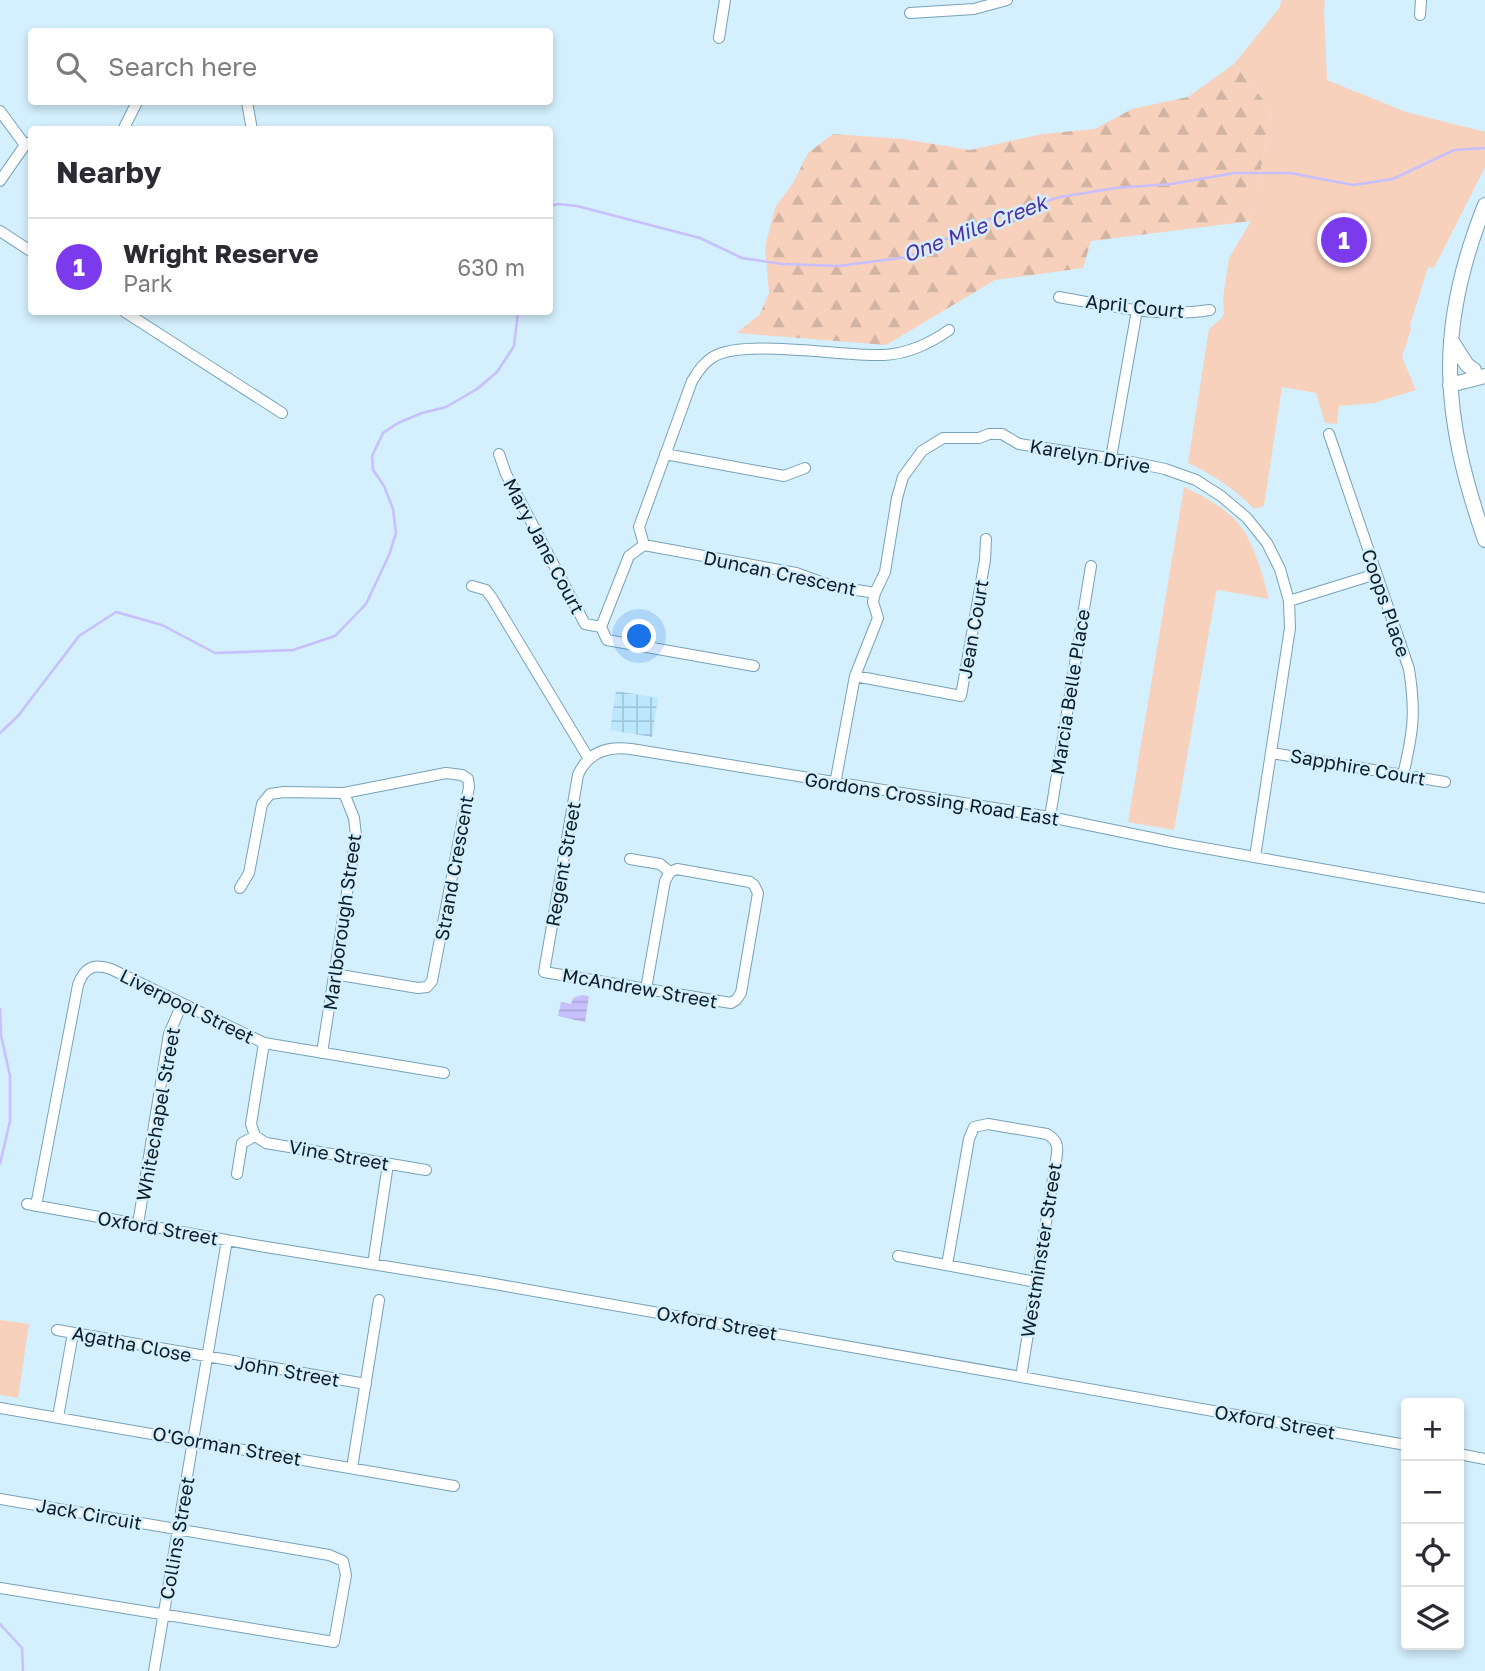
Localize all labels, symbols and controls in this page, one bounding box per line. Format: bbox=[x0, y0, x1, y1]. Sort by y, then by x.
search box bbox=[28, 28, 553, 105]
icon: search bbox=[52, 48, 90, 86]
text: Search here bbox=[108, 51, 257, 82]
text: Nearby bbox=[56, 154, 161, 190]
water label: One Mile Creek bbox=[899, 188, 1052, 267]
pin: 1 bbox=[1321, 214, 1367, 266]
text: Wright Reserve bbox=[123, 238, 319, 269]
text: 1 bbox=[73, 253, 85, 281]
text: 630 m bbox=[457, 253, 525, 281]
text: Park bbox=[123, 269, 173, 297]
street label: April Court bbox=[1085, 289, 1185, 322]
street label: Karelyn Drive bbox=[1028, 434, 1152, 477]
street label: Mary Jane Court bbox=[499, 474, 590, 618]
street label: Duncan Crescent bbox=[702, 545, 859, 600]
street label: Coops Place bbox=[1357, 546, 1416, 660]
street label: Jean Court bbox=[953, 578, 993, 680]
street label: Marcia Belle Place bbox=[1045, 607, 1094, 776]
your location bbox=[622, 619, 656, 653]
street label: Sapphire Court bbox=[1289, 743, 1428, 790]
street label: Gordons Crossing Road East bbox=[803, 767, 1061, 830]
street label: Strand Crescent bbox=[429, 793, 478, 942]
street label: Regent Street bbox=[540, 800, 585, 928]
street label: Marlborough Street bbox=[318, 832, 365, 1012]
street label: Liverpool Street bbox=[116, 963, 258, 1048]
street label: McAndrew Street bbox=[561, 963, 720, 1012]
street label: Whitechapel Street bbox=[131, 1025, 184, 1203]
street label: Vine Street bbox=[287, 1134, 391, 1175]
street label: Westminster Street bbox=[1015, 1161, 1066, 1339]
street label: Oxford Street bbox=[96, 1206, 220, 1249]
street label: Oxford Street bbox=[655, 1301, 779, 1344]
street label: Agatha Close bbox=[71, 1321, 194, 1366]
street label: John Street bbox=[233, 1350, 341, 1391]
map controls bbox=[1401, 1398, 1464, 1650]
button: + bbox=[1401, 1398, 1464, 1461]
street label: Oxford Street bbox=[1213, 1400, 1337, 1443]
street label: O'Gorman Street bbox=[151, 1421, 303, 1470]
button: − bbox=[1401, 1461, 1464, 1524]
street label: Collins Street bbox=[154, 1475, 199, 1601]
street label: Jack Circuit bbox=[34, 1493, 144, 1534]
button: locate bbox=[1401, 1524, 1464, 1587]
button: layers bbox=[1401, 1587, 1464, 1650]

